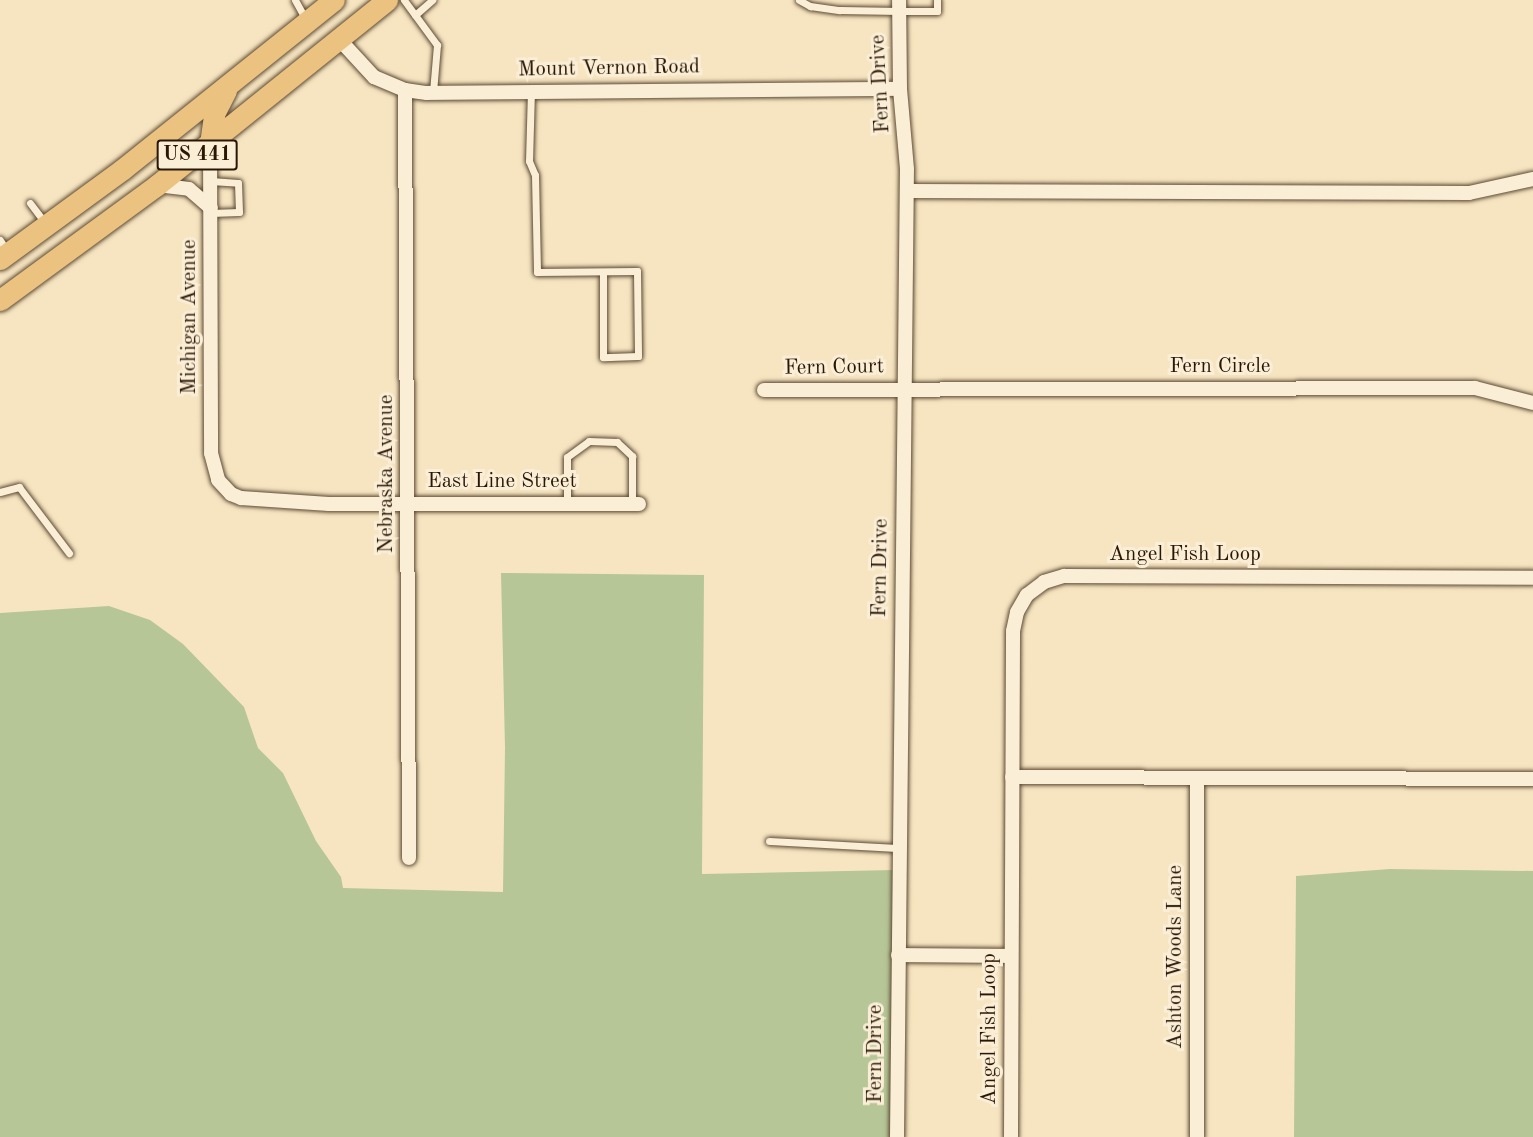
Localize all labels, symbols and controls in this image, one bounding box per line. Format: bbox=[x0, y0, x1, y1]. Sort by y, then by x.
street label: Fern Drive bbox=[866, 34, 896, 134]
street label: Mount Vernon Road bbox=[518, 55, 700, 83]
road number: US 441 bbox=[156, 138, 238, 172]
street label: Michigan Avenue bbox=[177, 239, 203, 395]
street label: Fern Circle bbox=[1169, 354, 1271, 380]
street label: Fern Court bbox=[784, 355, 884, 381]
street label: Nebraska Avenue bbox=[374, 395, 400, 553]
street label: East Line Street bbox=[427, 469, 577, 495]
street label: Fern Drive bbox=[868, 518, 894, 618]
street label: Angel Fish Loop bbox=[1109, 542, 1261, 568]
street label: Ashton Woods Lane bbox=[1163, 865, 1189, 1049]
street label: Angel Fish Loop bbox=[977, 953, 1003, 1105]
street label: Fern Drive bbox=[863, 1005, 889, 1103]

